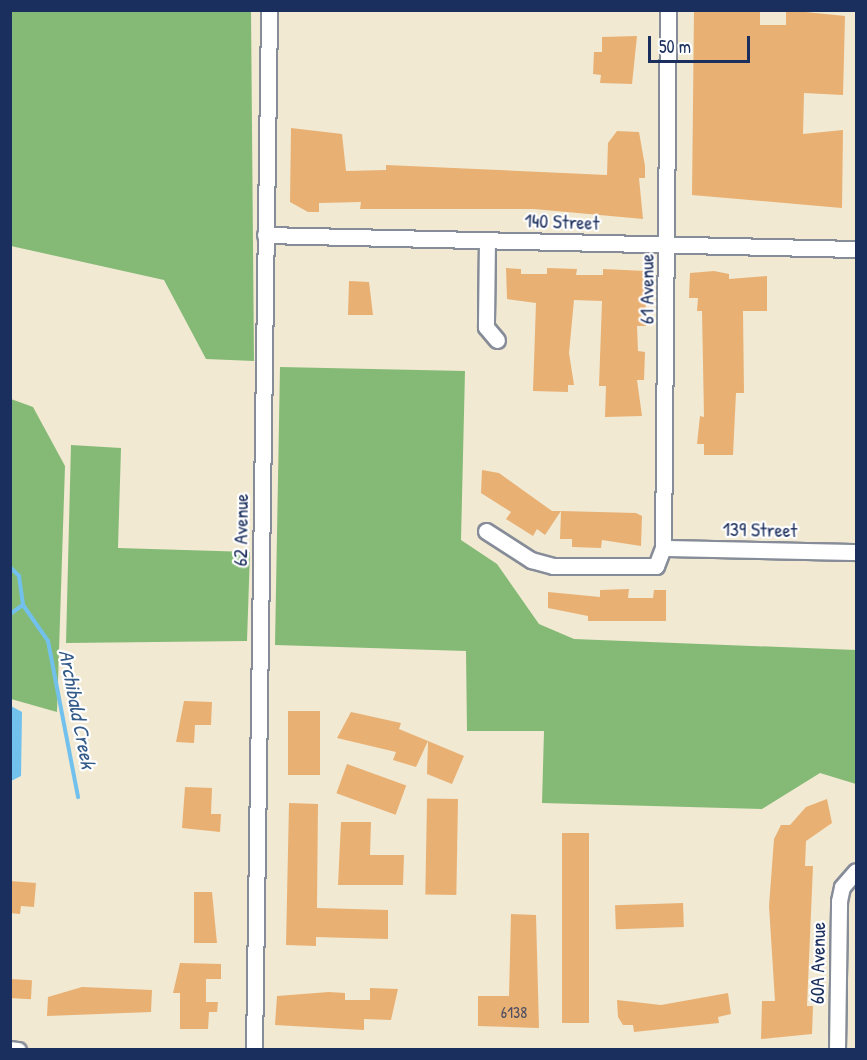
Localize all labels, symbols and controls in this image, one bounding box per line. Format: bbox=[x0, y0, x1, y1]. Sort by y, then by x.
scale bar bbox=[651, 24, 753, 62]
text: 50 m bbox=[659, 34, 691, 59]
street label: 140 Street bbox=[524, 208, 600, 234]
street label: 61 Avenue bbox=[634, 254, 658, 324]
street label: 62 Avenue bbox=[227, 493, 253, 567]
street label: 139 Street bbox=[722, 516, 798, 542]
water label: Archibald Creek bbox=[53, 647, 101, 771]
street label: 60A Avenue bbox=[804, 922, 830, 1004]
house number: 6138 bbox=[501, 1002, 527, 1022]

